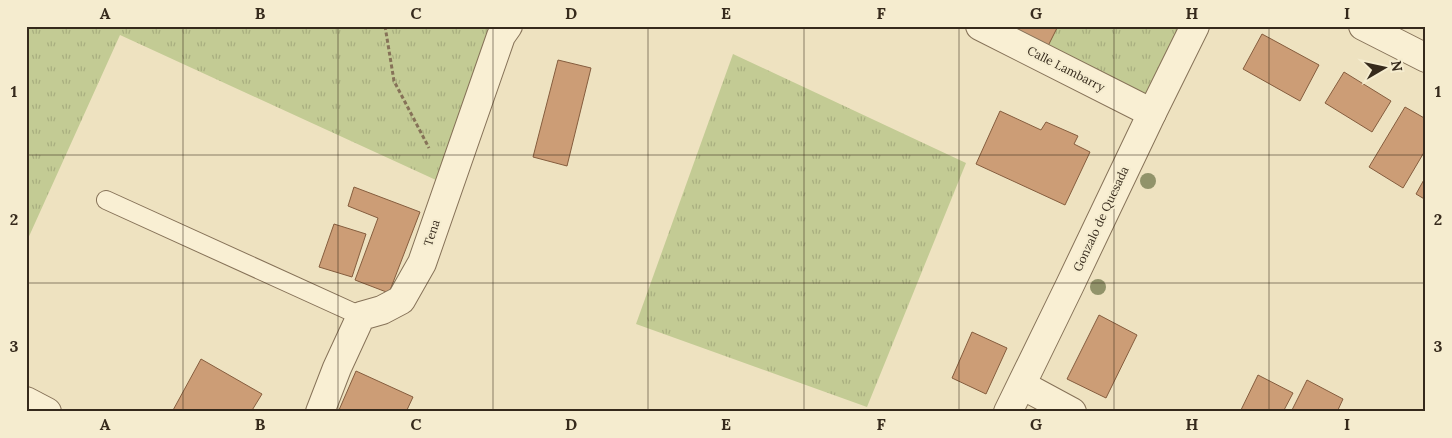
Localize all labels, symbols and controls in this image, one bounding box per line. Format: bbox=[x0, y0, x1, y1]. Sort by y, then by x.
text: A bbox=[100, 3, 111, 23]
text: B bbox=[255, 3, 266, 23]
text: C bbox=[410, 3, 422, 23]
text: D bbox=[565, 3, 577, 23]
text: E bbox=[721, 3, 731, 23]
text: F bbox=[876, 3, 886, 23]
text: G bbox=[1030, 3, 1042, 23]
text: H bbox=[1186, 3, 1199, 23]
text: I bbox=[1344, 3, 1350, 23]
north arrow bbox=[1360, 42, 1410, 92]
street label: Calle Lambarry bbox=[1025, 43, 1108, 95]
text: N bbox=[1387, 59, 1407, 73]
text: 1 bbox=[11, 81, 17, 101]
text: 1 bbox=[1435, 81, 1441, 101]
street label: Gonzalo de Quesada bbox=[1070, 164, 1132, 274]
text: 2 bbox=[10, 209, 18, 229]
text: 2 bbox=[1434, 209, 1442, 229]
street label: Tena bbox=[420, 218, 443, 248]
text: 3 bbox=[10, 336, 19, 356]
text: 3 bbox=[1434, 336, 1443, 356]
text: A bbox=[100, 414, 111, 434]
text: B bbox=[255, 414, 266, 434]
text: C bbox=[410, 414, 422, 434]
text: D bbox=[565, 414, 577, 434]
text: E bbox=[721, 414, 731, 434]
text: F bbox=[876, 414, 886, 434]
text: G bbox=[1030, 414, 1042, 434]
text: H bbox=[1186, 414, 1199, 434]
text: I bbox=[1344, 414, 1350, 434]

